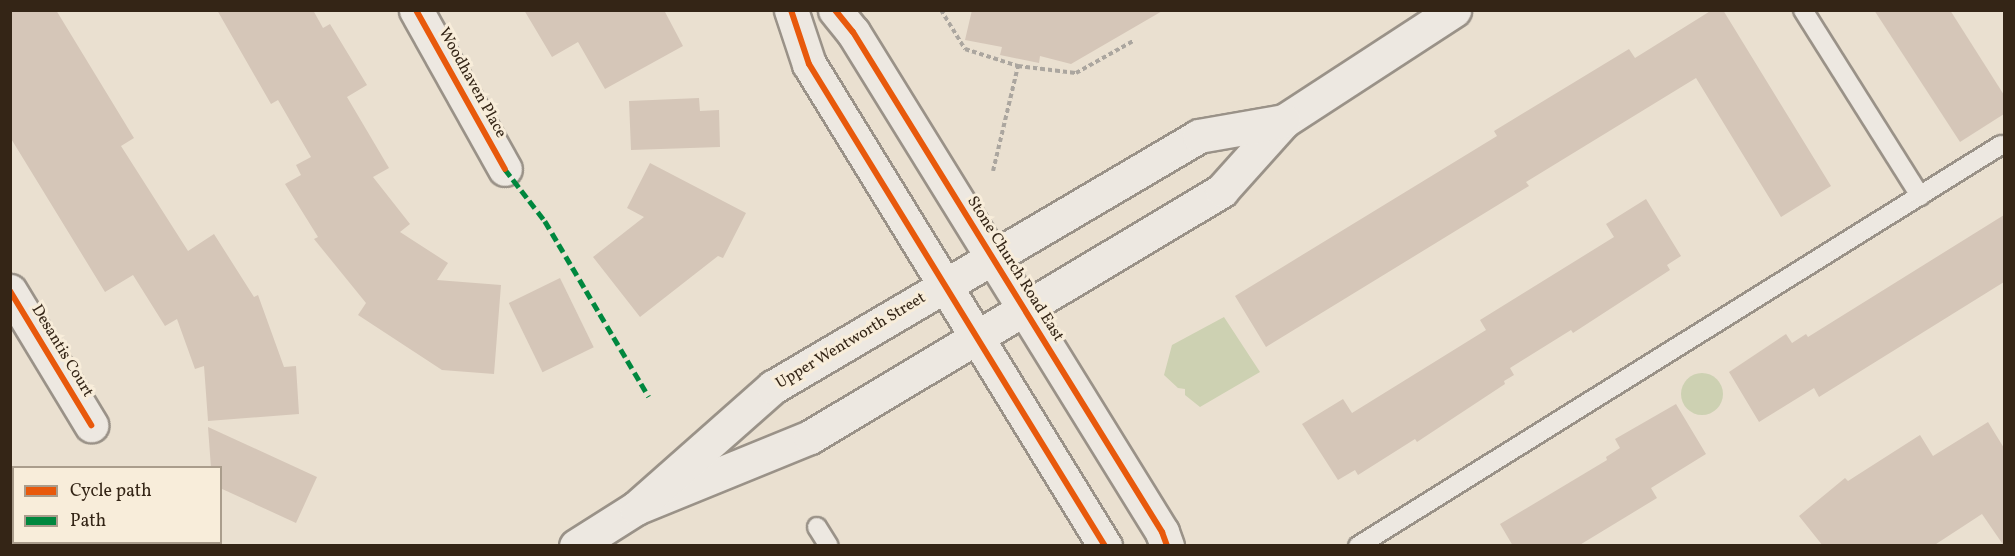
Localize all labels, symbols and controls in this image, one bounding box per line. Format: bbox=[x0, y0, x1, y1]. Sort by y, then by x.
street label: Woodhaven Place bbox=[434, 24, 510, 142]
street label: Stone Church Road East bbox=[962, 193, 1068, 345]
street label: Upper Wentworth Street bbox=[772, 289, 930, 393]
street label: Desantis Court bbox=[27, 301, 97, 401]
legend bbox=[12, 466, 222, 544]
text: Cycle path bbox=[70, 479, 152, 504]
text: Path bbox=[70, 509, 106, 534]

